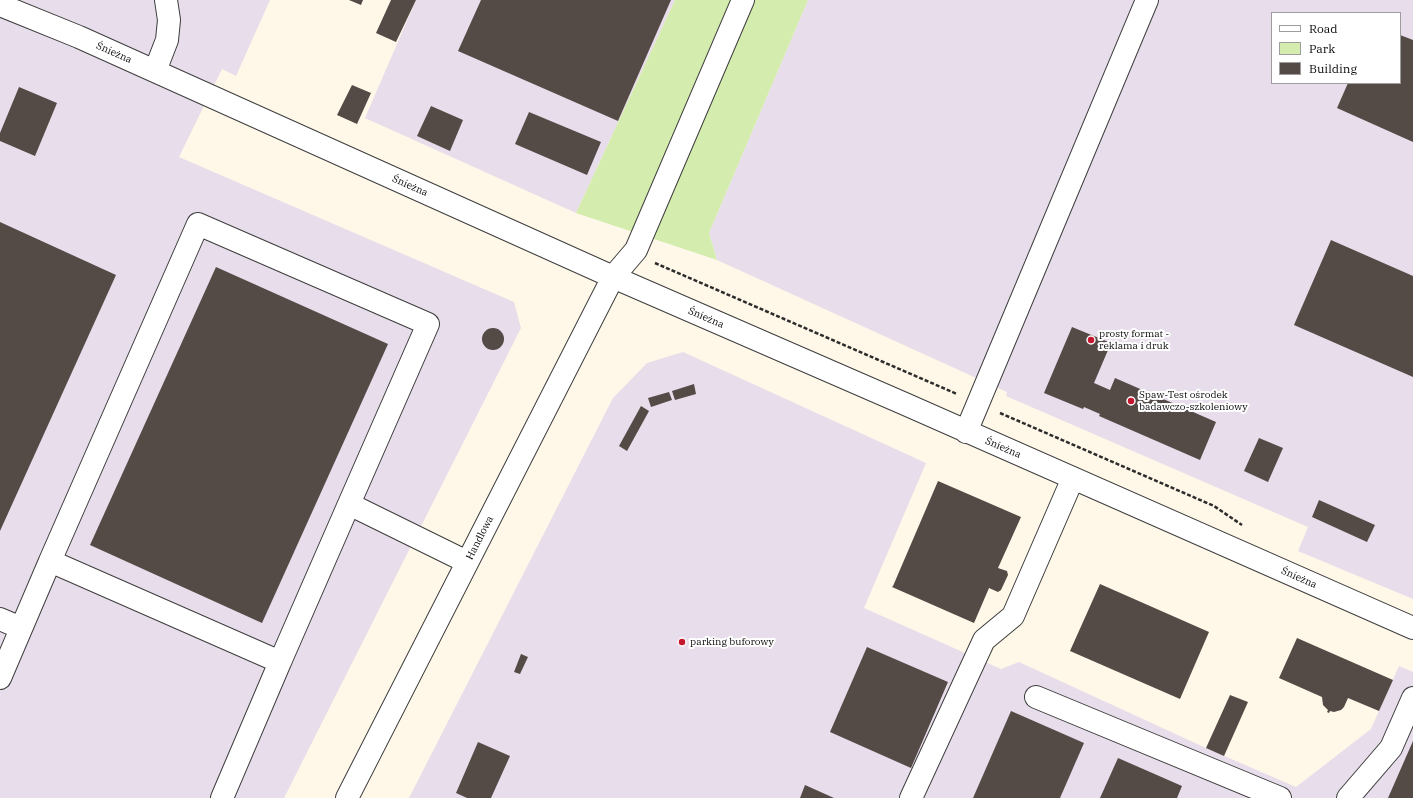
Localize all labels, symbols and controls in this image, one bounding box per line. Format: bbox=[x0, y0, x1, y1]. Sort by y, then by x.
legend bbox=[1271, 12, 1401, 84]
text: Road bbox=[1309, 21, 1338, 36]
street label: Śnieżna bbox=[94, 40, 134, 66]
text: Park bbox=[1309, 41, 1335, 56]
text: Building bbox=[1309, 61, 1357, 76]
street label: Śnieżna bbox=[390, 173, 430, 199]
street label: Śnieżna bbox=[686, 305, 726, 331]
place label: prosty format - reklama i druk bbox=[1099, 328, 1169, 352]
marker: prosty format - reklama i druk bbox=[1086, 335, 1096, 345]
place label: Spaw-Test ośrodek badawczo-szkoleniowy bbox=[1139, 389, 1247, 412]
marker: Spaw-Test ośrodek badawczo-szkoleniowy bbox=[1126, 396, 1136, 406]
street label: Śnieżna bbox=[983, 435, 1023, 461]
street label: Handlowa bbox=[464, 514, 496, 562]
street label: Śnieżna bbox=[1279, 565, 1319, 591]
place label: parking buforowy bbox=[690, 636, 774, 648]
marker: parking buforowy bbox=[677, 637, 687, 647]

